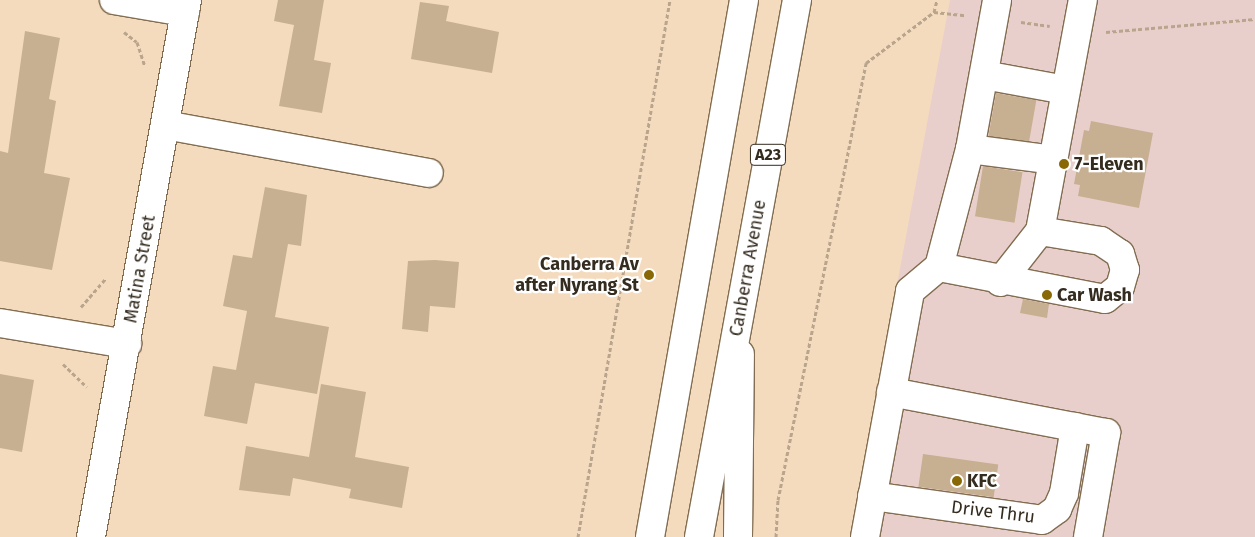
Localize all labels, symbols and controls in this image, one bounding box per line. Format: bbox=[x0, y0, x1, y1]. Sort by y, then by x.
road number: A23 bbox=[749, 142, 787, 168]
place label: 7-Eleven bbox=[1074, 153, 1144, 175]
marker: 7-Eleven bbox=[1058, 158, 1070, 170]
street label: Canberra Avenue bbox=[725, 198, 771, 338]
street label: Matina Street bbox=[120, 213, 160, 325]
place label: Canberra Av after Nyrang St bbox=[515, 254, 639, 296]
marker: Canberra Av after Nyrang St bbox=[643, 269, 655, 281]
place label: Car Wash bbox=[1057, 284, 1132, 306]
marker: Car Wash bbox=[1041, 289, 1053, 301]
place label: KFC bbox=[967, 470, 997, 492]
marker: KFC bbox=[951, 475, 963, 487]
street label: Drive Thru bbox=[950, 496, 1036, 528]

